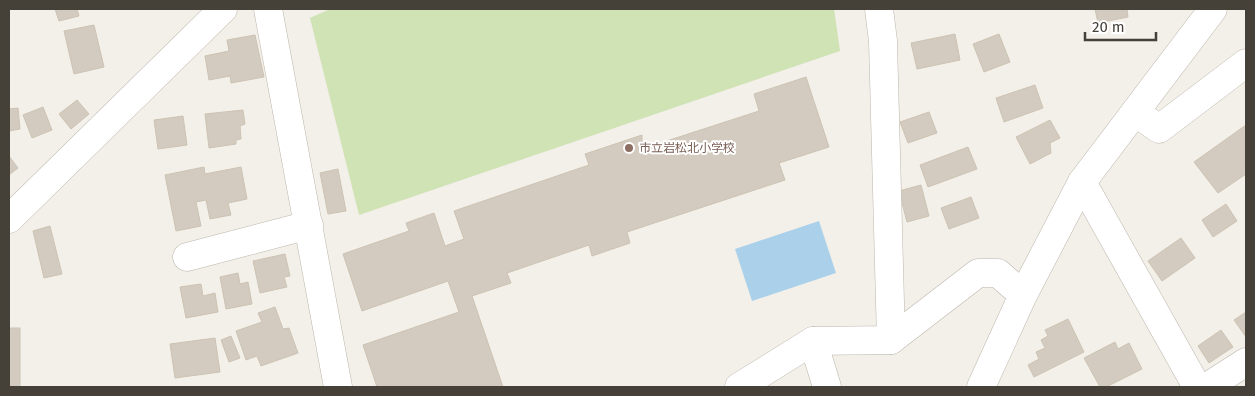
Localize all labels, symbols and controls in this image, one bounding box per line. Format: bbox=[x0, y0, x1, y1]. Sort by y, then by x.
scale bar bbox=[1085, 10, 1156, 42]
text: 20 m bbox=[1092, 18, 1125, 36]
place label: 市立岩松北小学校 bbox=[639, 141, 735, 155]
marker: 市立岩松北小学校 bbox=[623, 142, 635, 154]

